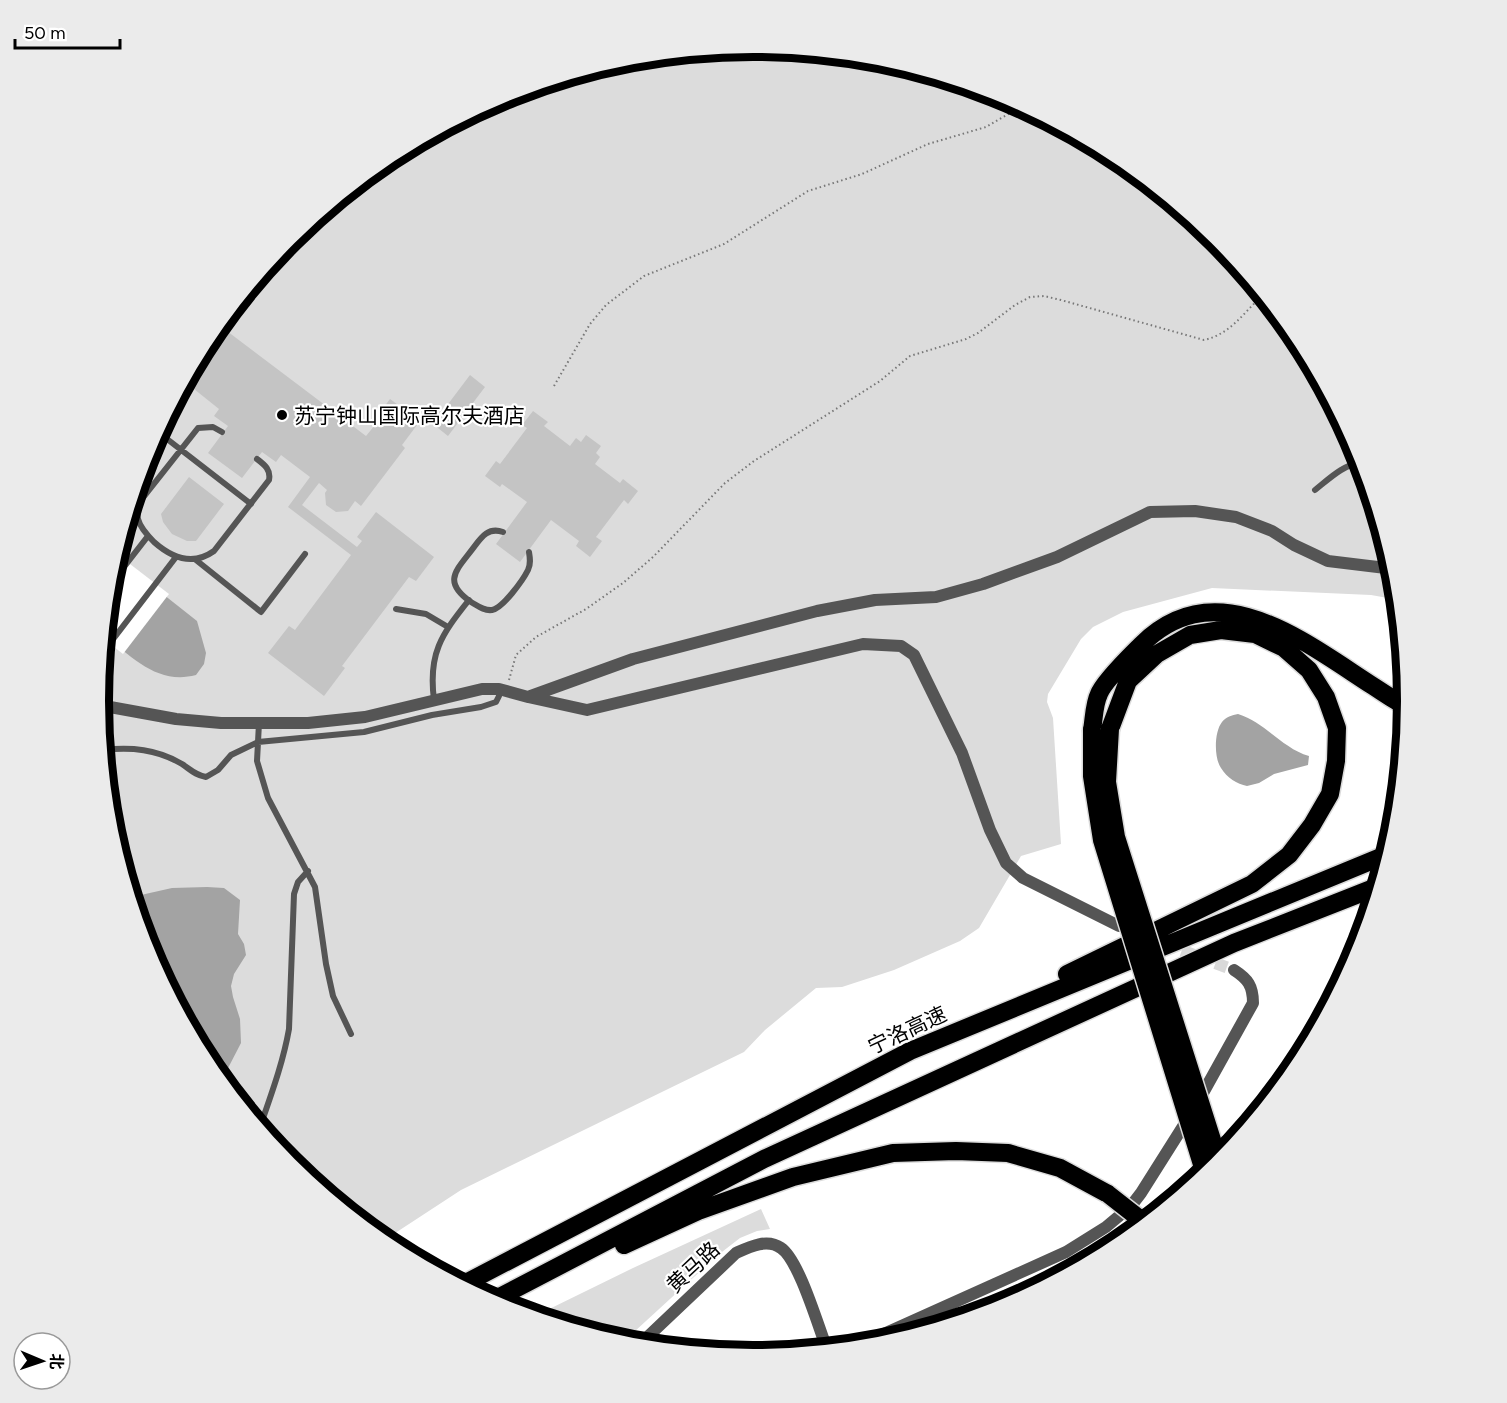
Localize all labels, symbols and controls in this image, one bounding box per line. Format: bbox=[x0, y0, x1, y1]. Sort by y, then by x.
scale bar bbox=[15, 12, 120, 50]
text: 50 m bbox=[24, 22, 66, 44]
place label: 苏宁钟山国际高尔夫酒店 bbox=[294, 403, 525, 428]
marker: 苏宁钟山国际高尔夫酒店 bbox=[275, 408, 289, 422]
street label: 宁洛高速 bbox=[864, 1001, 950, 1059]
street label: 黄马路 bbox=[661, 1236, 725, 1298]
north arrow bbox=[12, 1331, 72, 1391]
text: 北 bbox=[47, 1353, 66, 1370]

